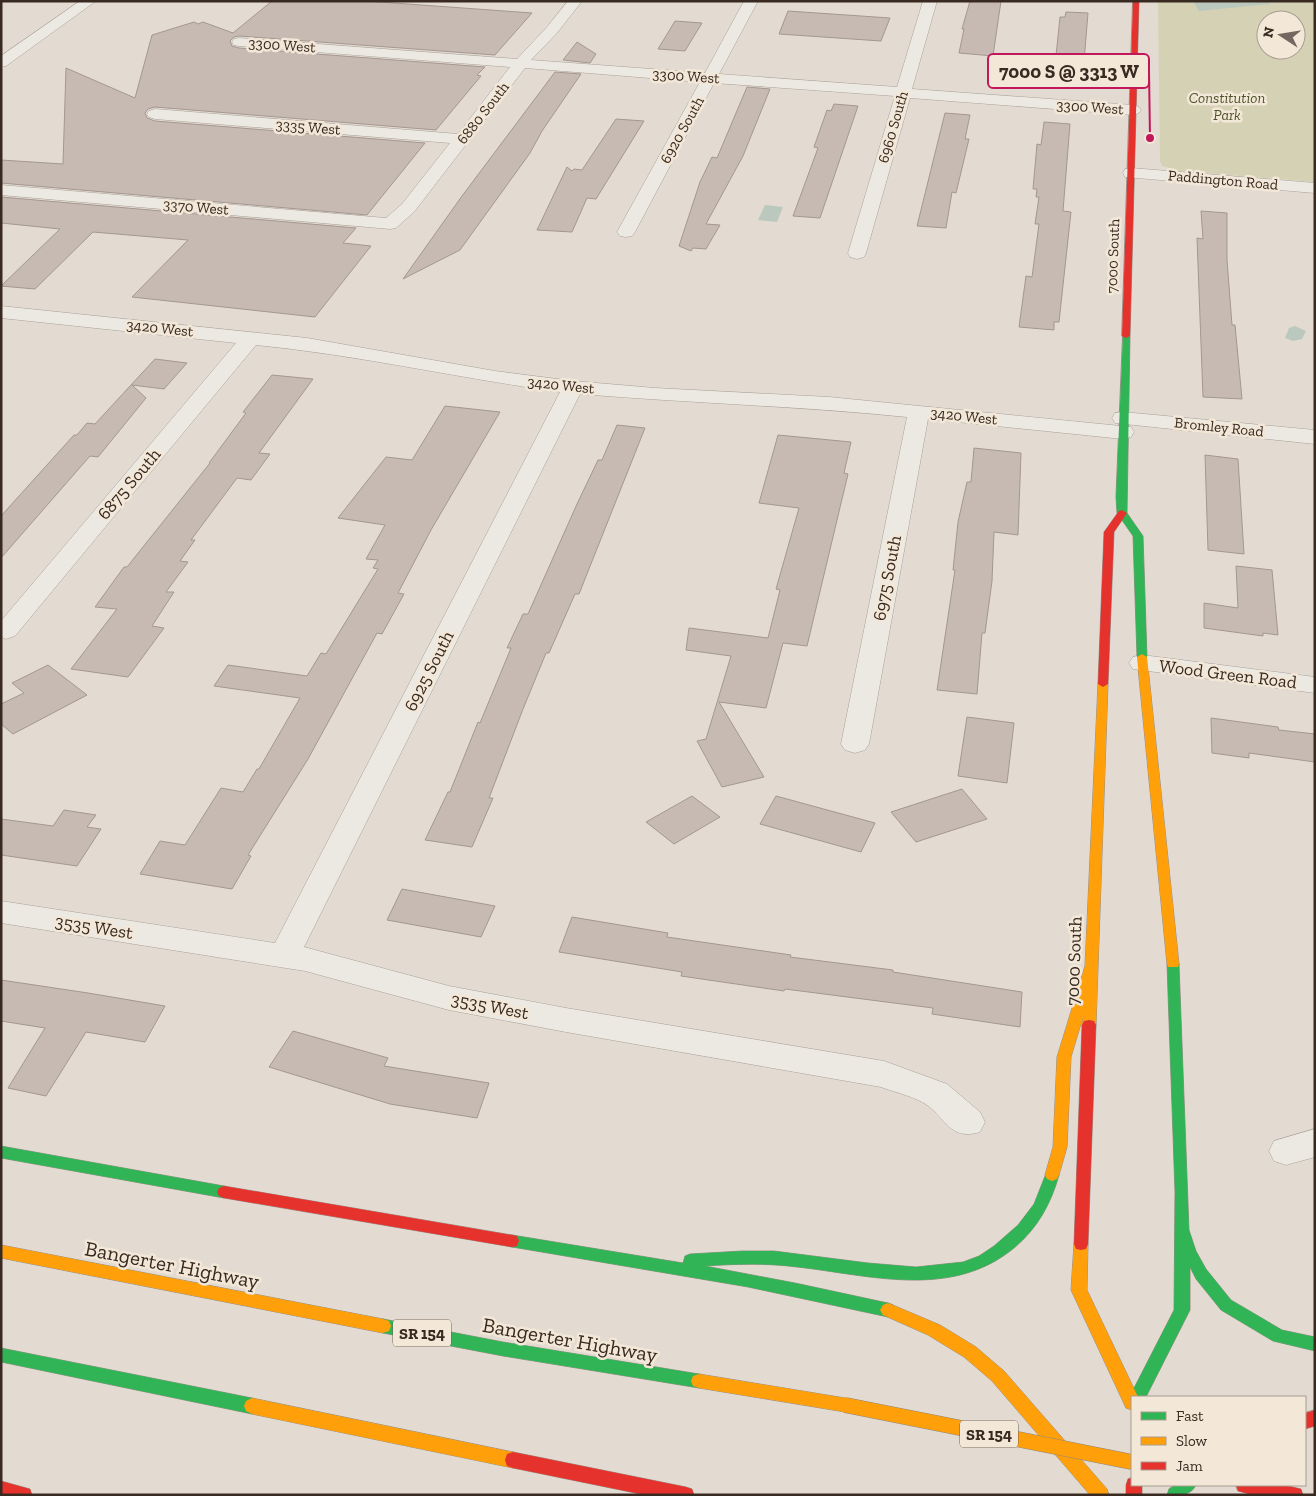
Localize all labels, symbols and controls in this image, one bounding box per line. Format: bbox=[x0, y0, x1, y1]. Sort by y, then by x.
north arrow bbox=[1256, 10, 1306, 60]
text: N bbox=[1259, 25, 1278, 39]
street label: 3300 West bbox=[248, 34, 317, 56]
callout: 7000 S @ 3313 W bbox=[988, 54, 1149, 88]
text: 7000 S @ 3313 W bbox=[999, 60, 1139, 83]
street label: 3300 West bbox=[652, 65, 721, 87]
street label: 6880 South bbox=[453, 78, 513, 148]
street label: 6960 South bbox=[874, 88, 912, 165]
park label: Constitution Park bbox=[1189, 89, 1266, 124]
street label: 6920 South bbox=[656, 93, 708, 167]
street label: 3300 West bbox=[1056, 96, 1125, 118]
street label: 3335 West bbox=[275, 115, 342, 139]
street label: Paddington Road bbox=[1167, 166, 1280, 194]
street label: 3370 West bbox=[162, 195, 230, 219]
street label: 7000 South bbox=[1103, 218, 1123, 294]
street label: 3420 West bbox=[126, 316, 195, 341]
street label: 3420 West bbox=[527, 373, 596, 398]
street label: 3420 West bbox=[930, 404, 999, 429]
street label: Bromley Road bbox=[1173, 413, 1265, 441]
street label: 6875 South bbox=[93, 444, 165, 524]
street label: 6975 South bbox=[868, 533, 906, 623]
street label: 6925 South bbox=[399, 627, 459, 715]
street label: Wood Green Road bbox=[1158, 655, 1298, 693]
street label: 3535 West bbox=[53, 910, 135, 944]
street label: 7000 South bbox=[1061, 916, 1087, 1006]
street label: 3535 West bbox=[449, 988, 531, 1024]
street label: Bangerter Highway bbox=[83, 1235, 262, 1294]
street label: Bangerter Highway bbox=[481, 1312, 660, 1367]
road number: SR 154 bbox=[393, 1320, 451, 1346]
legend bbox=[1131, 1396, 1306, 1486]
text: Fast bbox=[1176, 1407, 1204, 1425]
road number: SR 154 bbox=[960, 1420, 1018, 1448]
text: Slow bbox=[1176, 1432, 1208, 1450]
text: Jam bbox=[1176, 1457, 1203, 1475]

